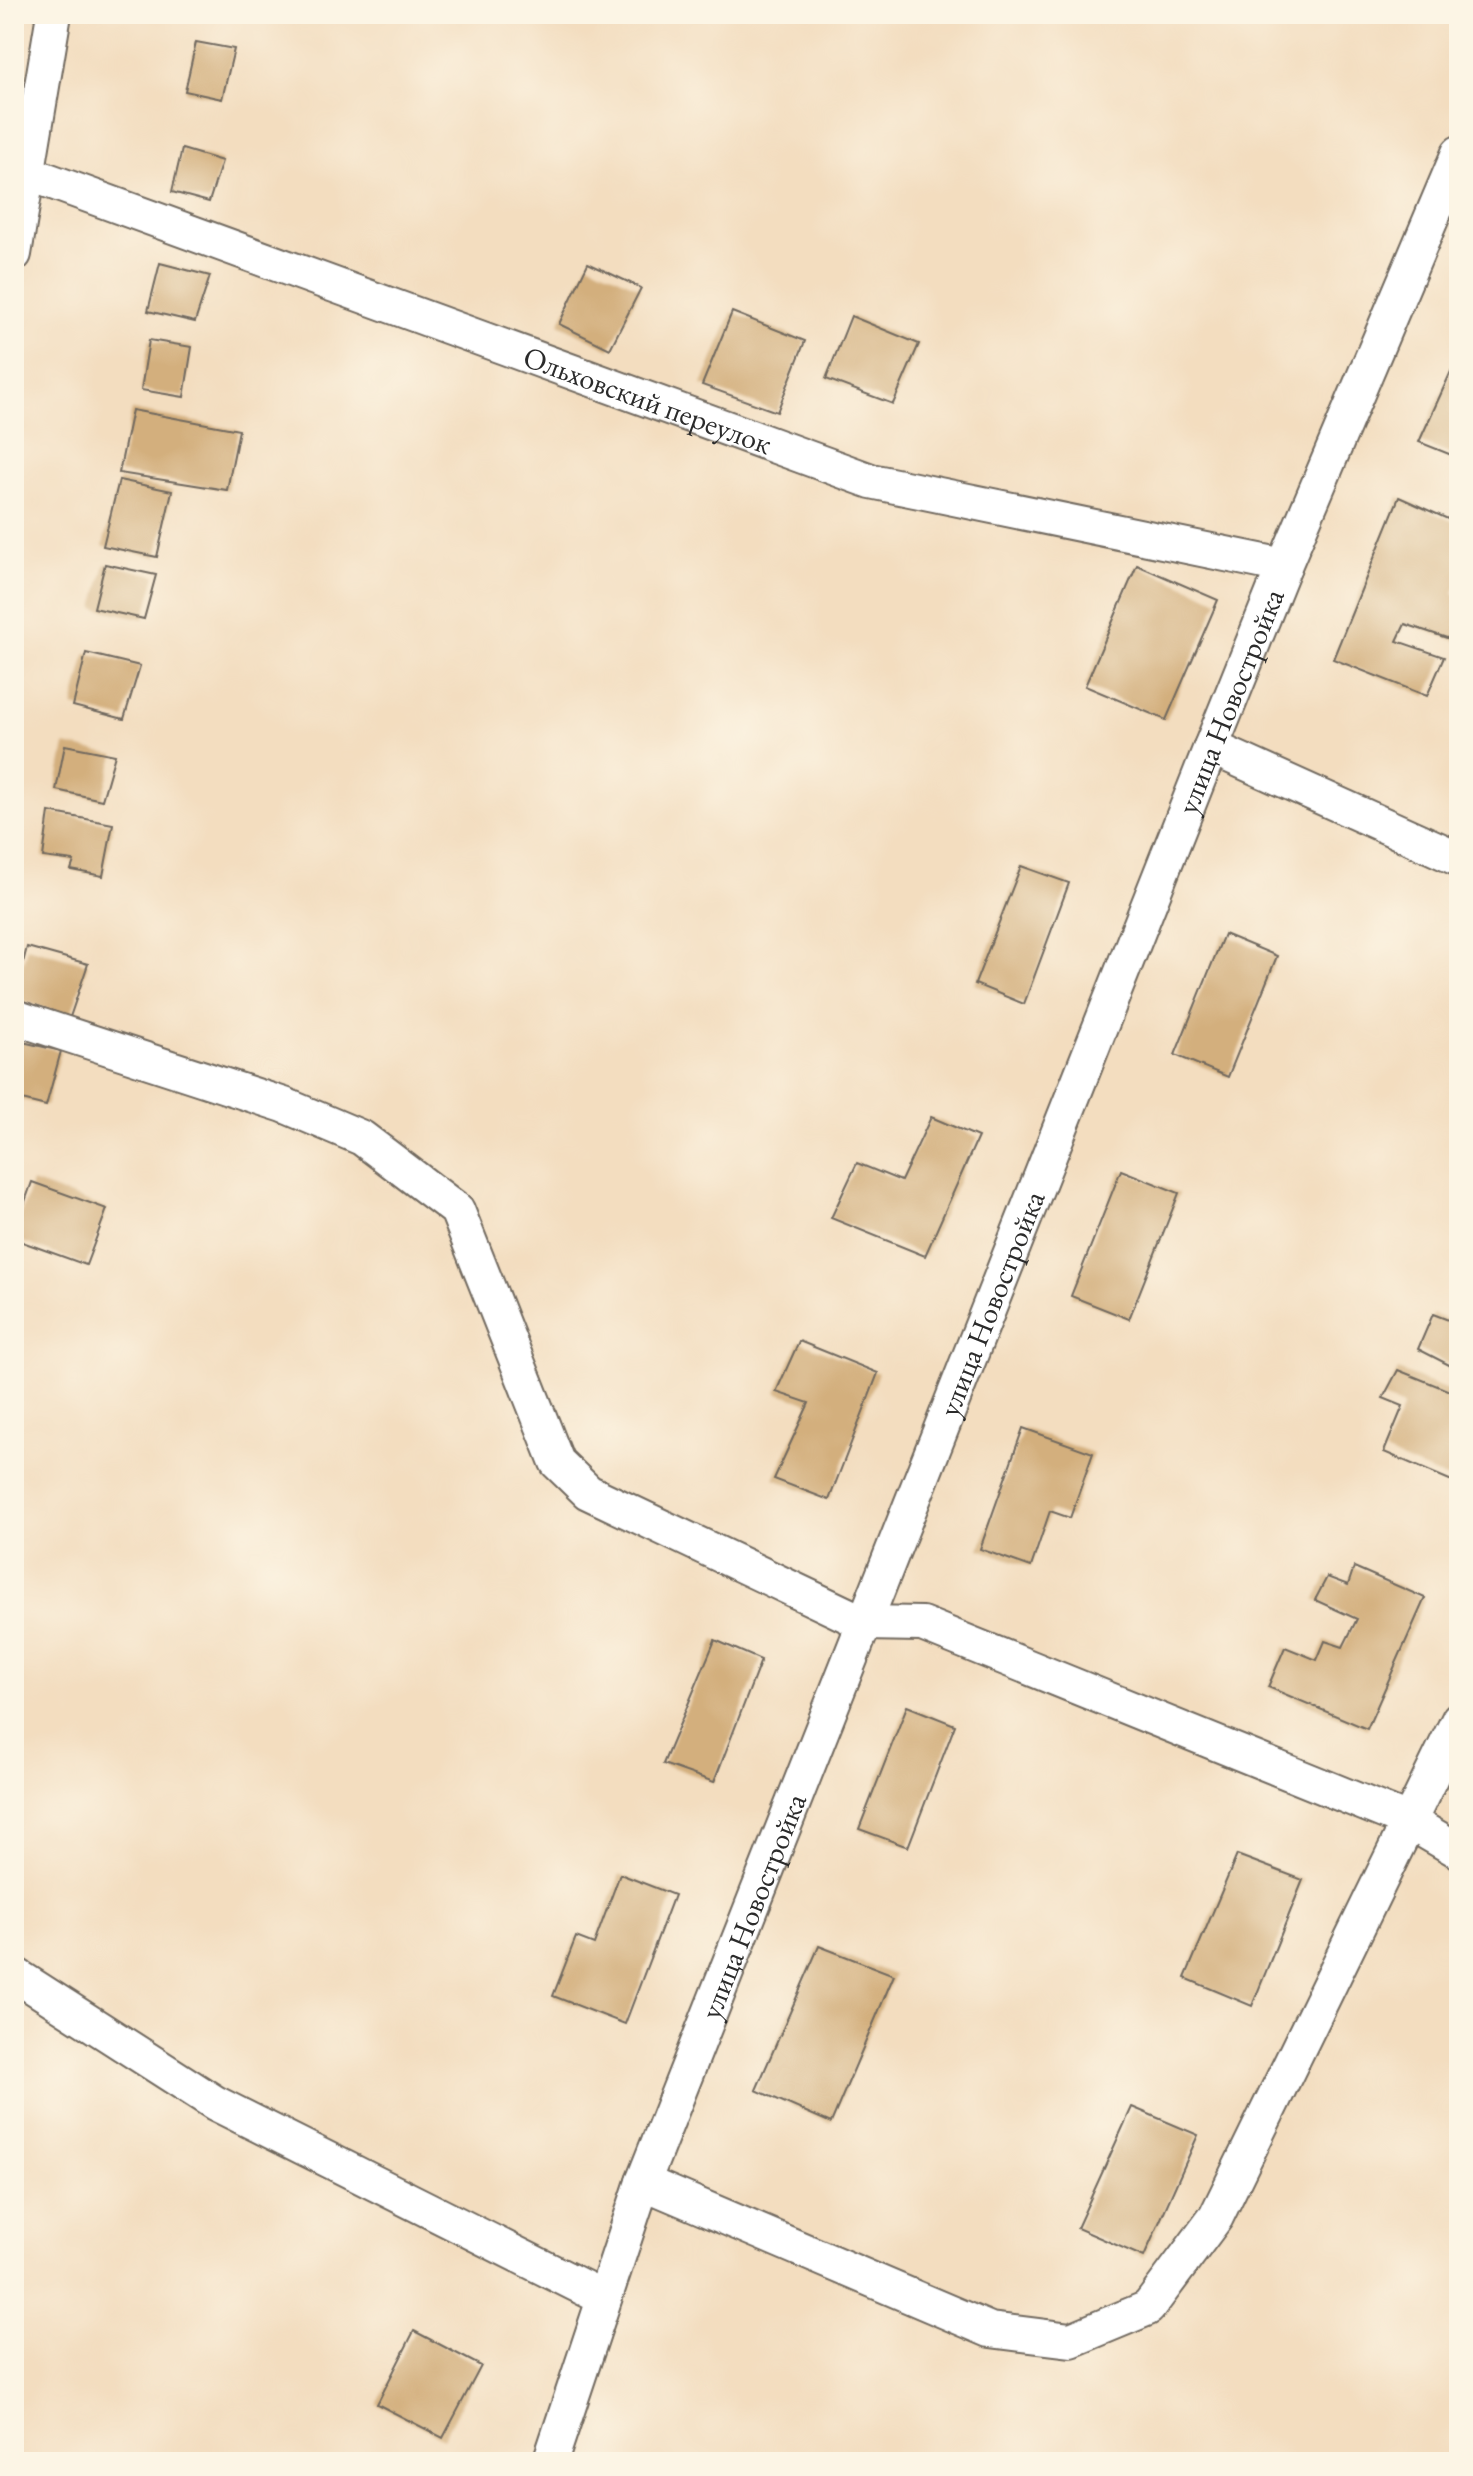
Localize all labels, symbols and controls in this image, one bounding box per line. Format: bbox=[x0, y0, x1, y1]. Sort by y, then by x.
street label: Ольховский переулок bbox=[518, 336, 777, 463]
street label: улица Новостройка bbox=[1167, 583, 1292, 819]
street label: улица Новостройка bbox=[929, 1185, 1053, 1422]
street label: улица Новостройка bbox=[690, 1787, 815, 2024]

